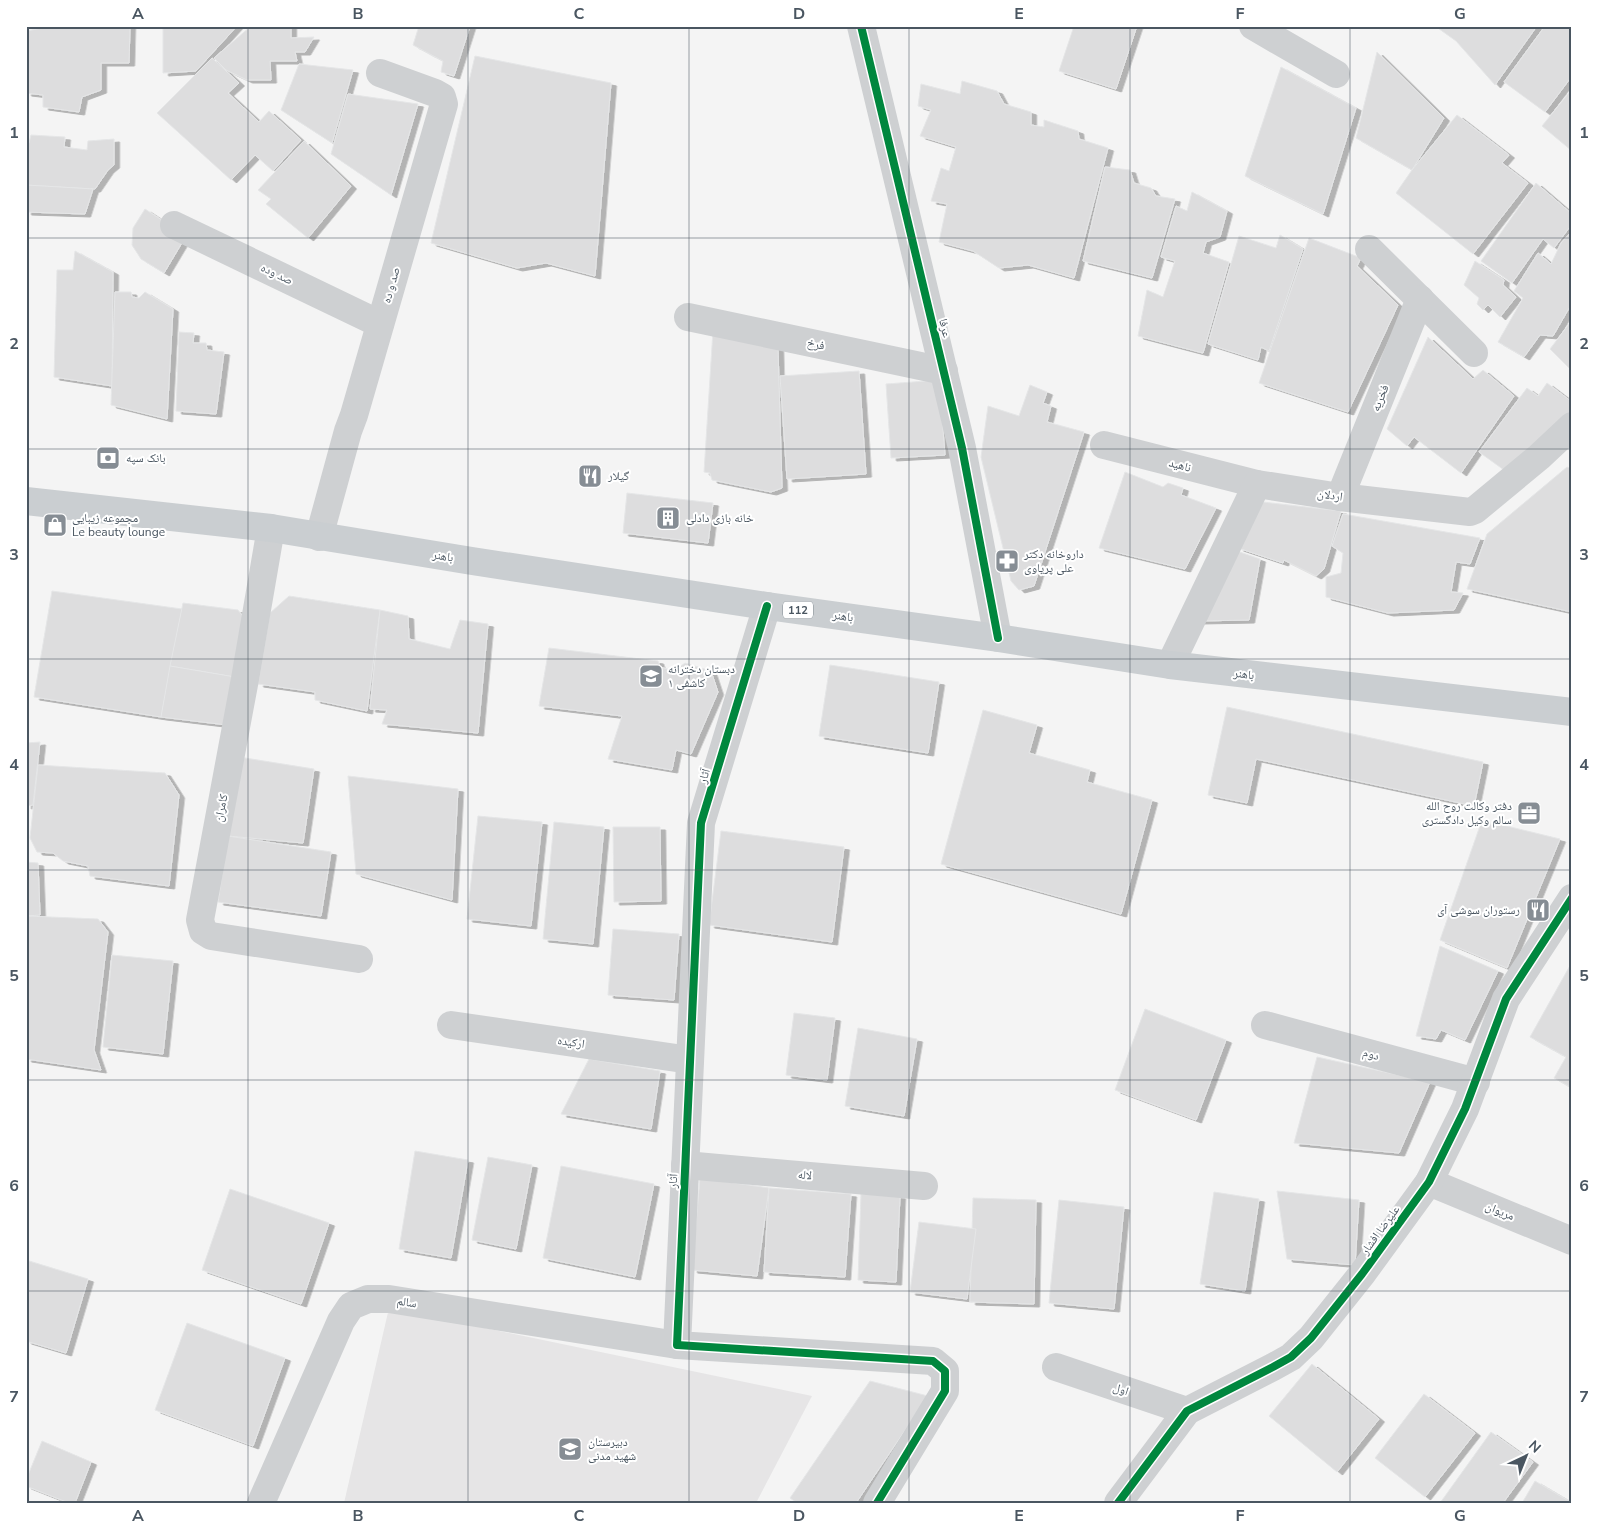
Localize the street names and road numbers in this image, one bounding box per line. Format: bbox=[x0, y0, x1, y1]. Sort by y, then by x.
street label: صد وده bbox=[258, 259, 296, 289]
street label: صد و ده bbox=[378, 265, 404, 305]
street label: عرفا bbox=[935, 317, 955, 339]
street label: فرخ bbox=[806, 334, 826, 354]
street label: فخریه bbox=[1367, 382, 1393, 414]
street label: ناهید bbox=[1167, 454, 1193, 476]
street label: اردلان bbox=[1316, 485, 1344, 505]
street label: باهنر bbox=[430, 546, 455, 566]
road number: 112 bbox=[783, 602, 813, 618]
street label: باهنر bbox=[831, 606, 854, 625]
street label: باهنر bbox=[1232, 665, 1255, 683]
street label: آثار bbox=[694, 766, 714, 786]
street label: کامران bbox=[210, 793, 232, 823]
street label: ارکیده bbox=[556, 1032, 586, 1052]
street label: دوم bbox=[1361, 1044, 1381, 1064]
street label: لاله bbox=[797, 1166, 813, 1184]
street label: آثار bbox=[665, 1172, 681, 1190]
street label: مریوان bbox=[1483, 1198, 1517, 1224]
street label: علیرضا افشار bbox=[1356, 1202, 1403, 1259]
street label: سالم bbox=[396, 1293, 418, 1311]
street label: اول bbox=[1111, 1379, 1131, 1399]

